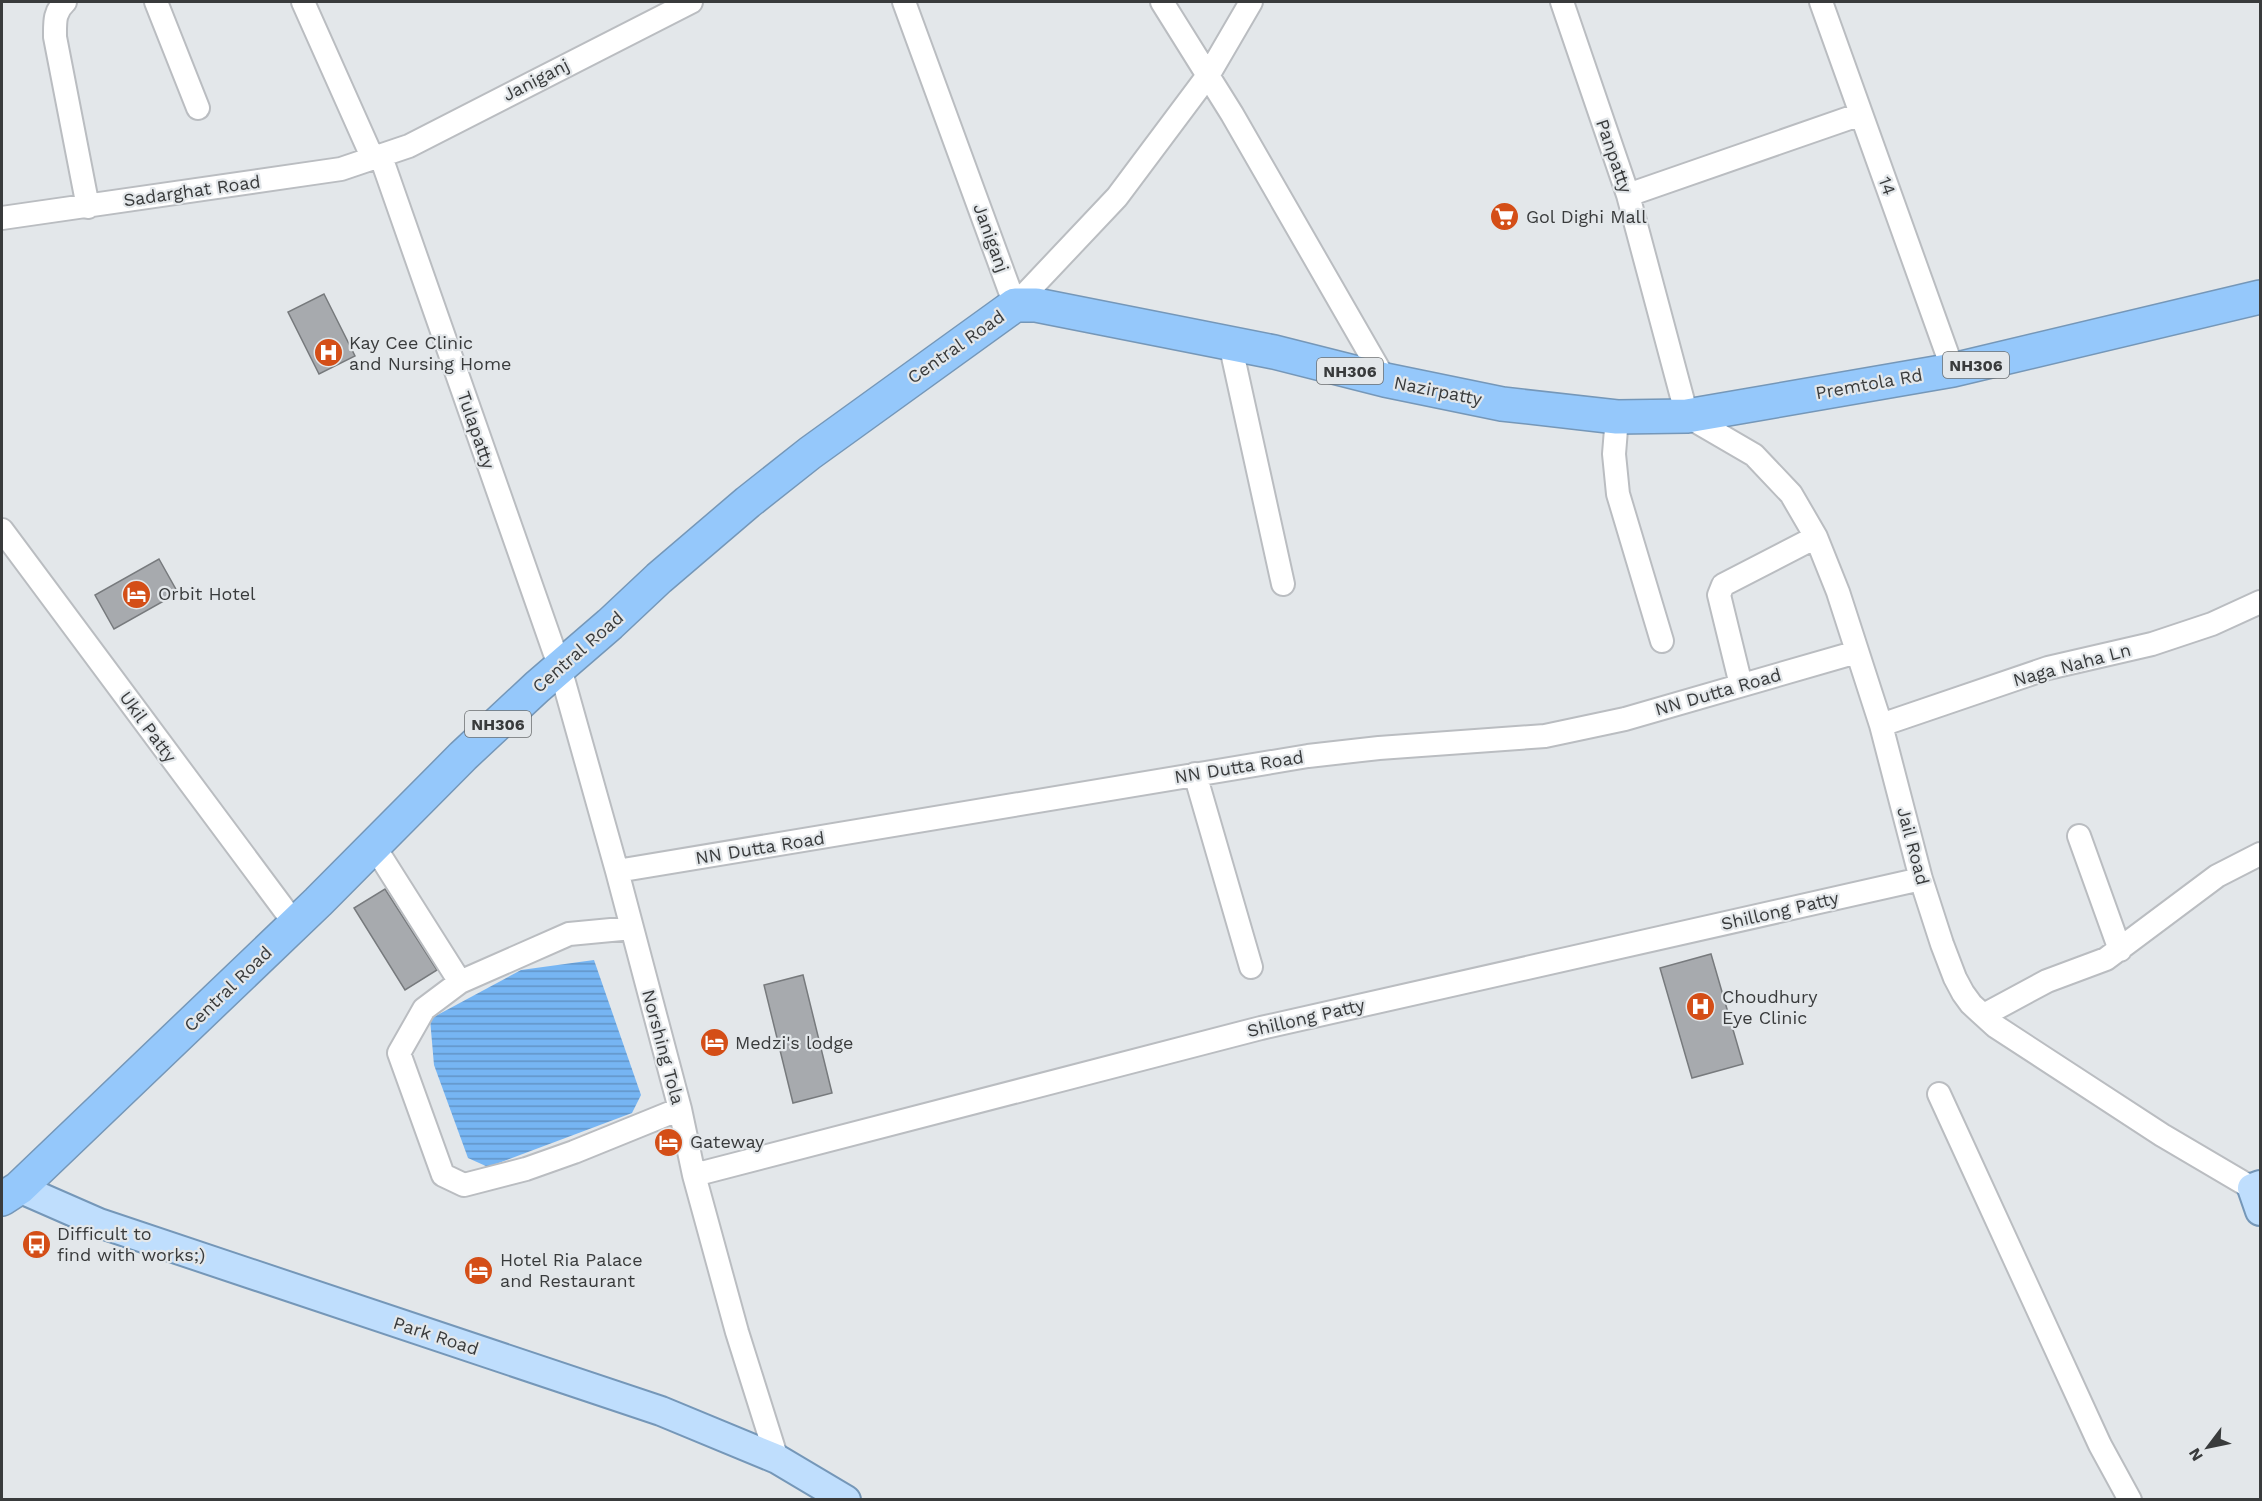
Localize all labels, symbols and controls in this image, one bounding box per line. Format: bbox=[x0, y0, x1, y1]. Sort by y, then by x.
street label: Janiganj bbox=[499, 54, 572, 105]
street label: Panpatty bbox=[1592, 116, 1637, 196]
street label: Sadarghat Road bbox=[122, 170, 262, 211]
street label: 14 bbox=[1875, 174, 1900, 198]
street label: Janiganj bbox=[969, 201, 1014, 275]
supermarket icon: Gol Dighi Mall bbox=[1489, 201, 1521, 233]
place label: Gol Dighi Mall bbox=[1526, 206, 1647, 227]
street label: Central Road bbox=[903, 305, 1008, 388]
place label: Kay Cee Clinic and Nursing Home bbox=[349, 332, 511, 374]
hospital icon: Kay Cee Clinic and Nursing Home bbox=[312, 337, 344, 369]
road number: NH306 bbox=[1943, 352, 2009, 378]
road number: NH306 bbox=[1317, 358, 1383, 384]
street label: Premtola Rd bbox=[1814, 364, 1924, 403]
street label: Nazirpatty bbox=[1392, 372, 1485, 409]
street label: Tulapatty bbox=[453, 388, 500, 472]
hotel icon: Orbit Hotel bbox=[121, 578, 153, 610]
place label: Orbit Hotel bbox=[158, 583, 256, 604]
street label: Central Road bbox=[528, 606, 627, 697]
street label: Naga Naha Ln bbox=[2011, 639, 2133, 690]
street label: NN Dutta Road bbox=[1652, 663, 1783, 720]
street label: Ukil Patty bbox=[116, 687, 182, 767]
road number: NH306 bbox=[465, 711, 531, 737]
street label: NN Dutta Road bbox=[1173, 746, 1305, 787]
street label: Jail Road bbox=[1893, 805, 1934, 887]
street label: NN Dutta Road bbox=[694, 827, 826, 868]
street label: Shillong Patty bbox=[1719, 887, 1841, 934]
street label: Central Road bbox=[180, 942, 276, 1036]
place label: Choudhury Eye Clinic bbox=[1722, 986, 1818, 1028]
street label: Norshing Tola bbox=[638, 987, 689, 1107]
hospital icon: Choudhury Eye Clinic bbox=[1685, 991, 1717, 1023]
street label: Shillong Patty bbox=[1245, 994, 1367, 1041]
hotel icon: Medzi's lodge bbox=[698, 1027, 730, 1059]
place label: Medzi's lodge bbox=[735, 1032, 853, 1053]
hotel icon: Gateway bbox=[653, 1126, 685, 1158]
place label: Gateway bbox=[690, 1131, 765, 1152]
place label: Difficult to find with works;) bbox=[57, 1223, 205, 1265]
bus stop icon: Difficult to find with works;) bbox=[20, 1228, 52, 1260]
place label: Hotel Ria Palace and Restaurant bbox=[500, 1249, 643, 1291]
hotel icon: Hotel Ria Palace and Restaurant bbox=[463, 1254, 495, 1286]
street label: Park Road bbox=[391, 1312, 481, 1359]
north arrow bbox=[2178, 1417, 2238, 1477]
text: N bbox=[2185, 1445, 2207, 1465]

